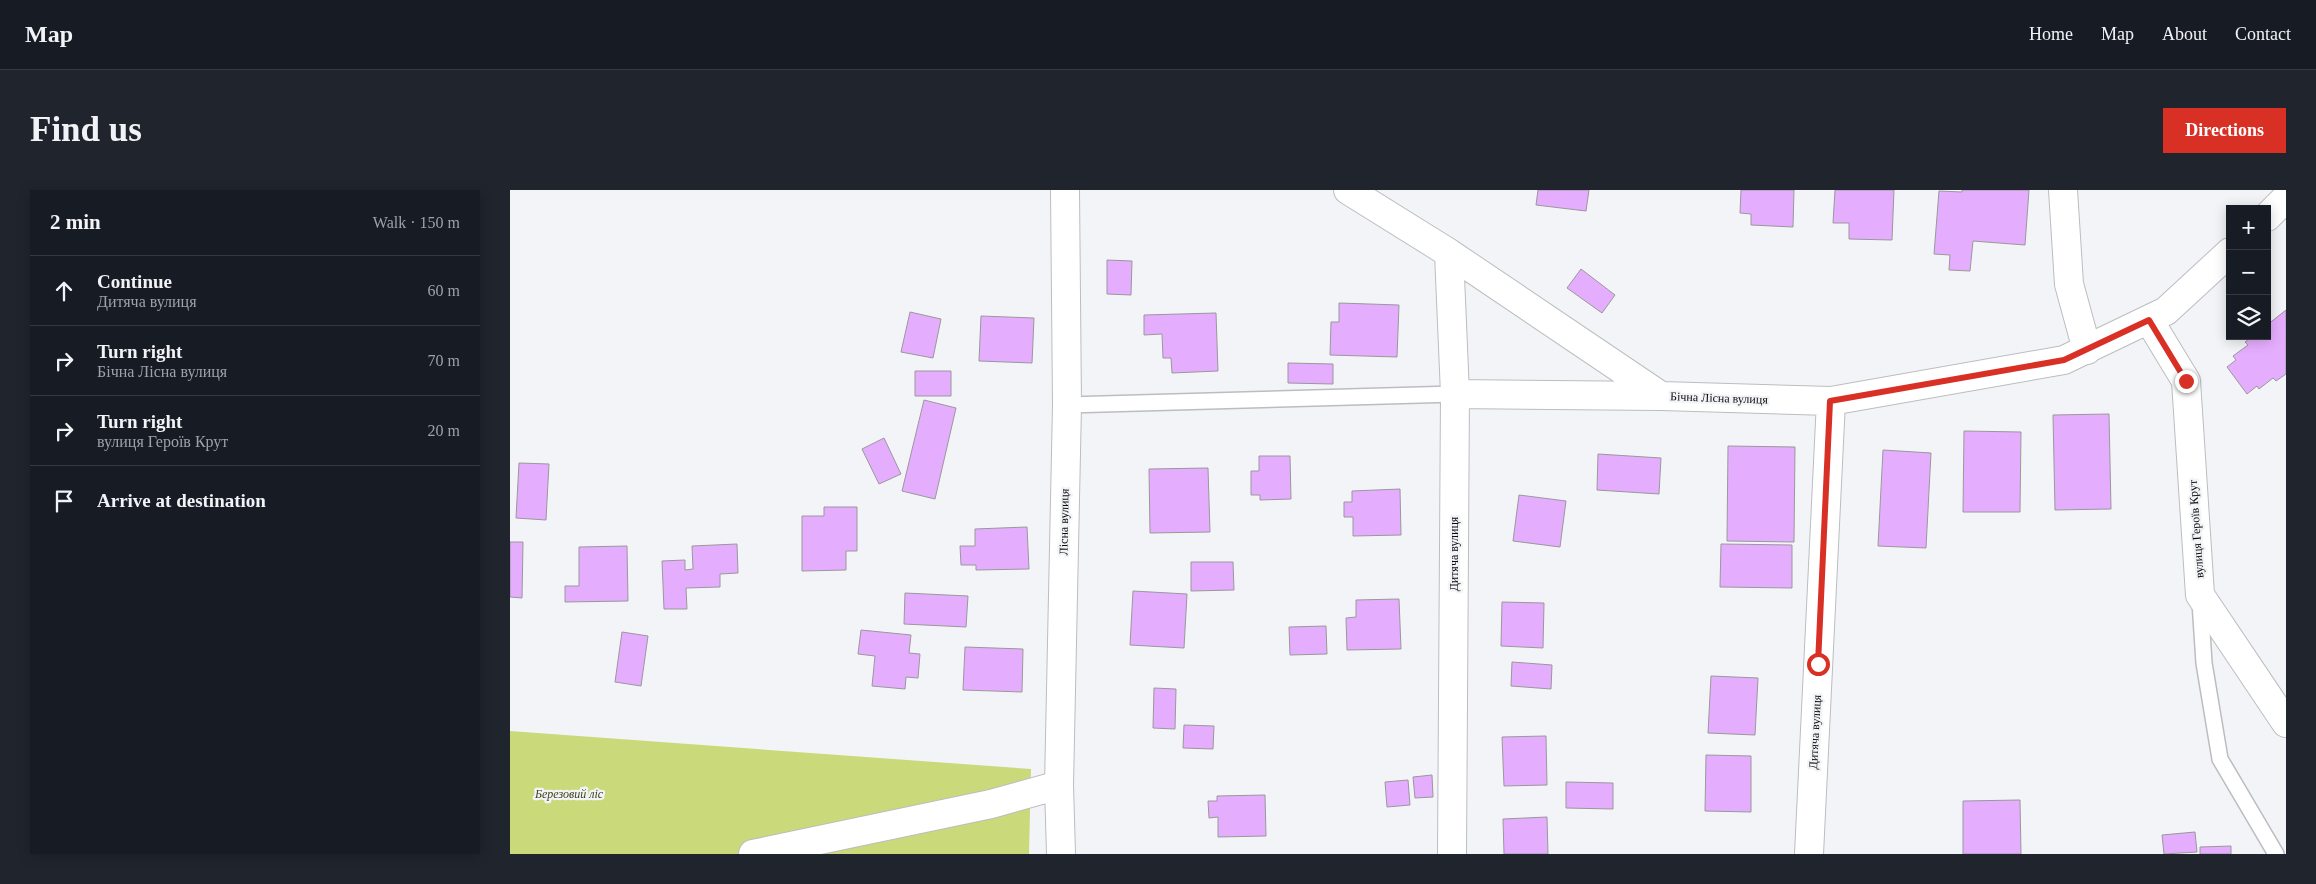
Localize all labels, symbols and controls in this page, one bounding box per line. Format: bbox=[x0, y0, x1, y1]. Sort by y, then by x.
text: Map bbox=[25, 21, 73, 47]
text: Home bbox=[2029, 24, 2073, 44]
text: Map bbox=[2101, 24, 2134, 44]
text: About bbox=[2162, 24, 2207, 44]
text: Contact bbox=[2235, 24, 2291, 44]
button: Directions bbox=[2163, 108, 2286, 153]
text: Find us bbox=[30, 110, 142, 149]
map controls bbox=[2226, 205, 2271, 340]
button: + bbox=[2226, 205, 2271, 250]
text: 2 min bbox=[50, 210, 101, 234]
text: Walk · 150 m bbox=[373, 214, 460, 231]
button: − bbox=[2226, 250, 2271, 295]
text: Continue bbox=[97, 271, 172, 292]
icon: ahead bbox=[50, 277, 78, 305]
text: 60 m bbox=[428, 282, 460, 299]
text: Дитяча вулиця bbox=[97, 293, 197, 310]
button: layers bbox=[2226, 295, 2271, 340]
text: Turn right bbox=[97, 341, 182, 362]
icon: right bbox=[50, 347, 78, 375]
text: 70 m bbox=[428, 352, 460, 369]
text: Бічна Лісна вулиця bbox=[97, 363, 227, 380]
route end bbox=[2175, 370, 2198, 393]
street label: Бічна Лісна вулиця bbox=[1670, 389, 1769, 407]
text: Turn right bbox=[97, 411, 182, 432]
icon: right bbox=[50, 417, 78, 445]
text: 20 m bbox=[428, 422, 460, 439]
text: вулиця Героїв Крут bbox=[97, 433, 228, 450]
street label: вулиця Героїв Крут bbox=[2186, 479, 2206, 579]
icon: arrive bbox=[50, 487, 78, 515]
street label: Лісна вулиця bbox=[1056, 488, 1072, 555]
text: Arrive at destination bbox=[97, 490, 266, 511]
street label: Дитяча вулиця bbox=[1447, 516, 1461, 591]
route start bbox=[1807, 653, 1830, 676]
street label: Дитяча вулиця bbox=[1806, 694, 1824, 770]
park label: Березовий ліс bbox=[534, 787, 604, 801]

